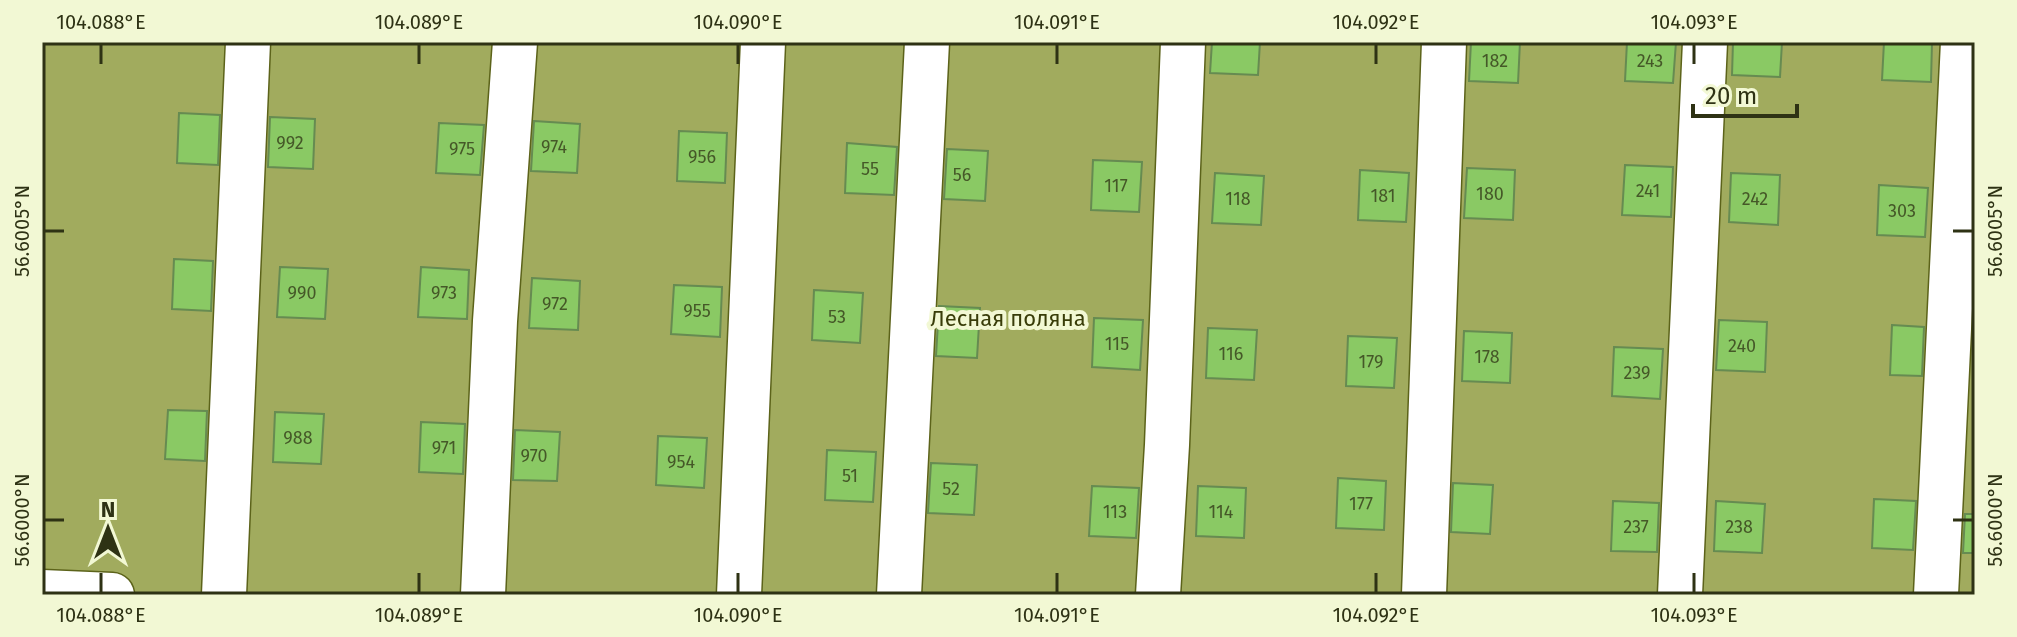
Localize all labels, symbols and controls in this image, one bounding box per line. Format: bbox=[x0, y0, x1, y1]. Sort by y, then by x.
text: 104.088°E bbox=[56, 10, 146, 34]
text: 104.089°E bbox=[375, 10, 463, 34]
text: 104.090°E bbox=[694, 10, 782, 34]
text: 104.091°E bbox=[1014, 10, 1100, 34]
text: 104.092°E bbox=[1332, 10, 1420, 34]
text: 104.093°E bbox=[1650, 10, 1738, 34]
house number: 182 bbox=[1482, 50, 1508, 72]
house number: 243 bbox=[1637, 50, 1663, 72]
scale bar bbox=[1693, 68, 1797, 118]
text: 20 m bbox=[1705, 82, 1757, 110]
house number: 992 bbox=[276, 132, 304, 154]
house number: 974 bbox=[541, 136, 567, 158]
house number: 975 bbox=[449, 138, 475, 160]
house number: 956 bbox=[688, 146, 716, 168]
house number: 55 bbox=[861, 158, 879, 180]
house number: 56 bbox=[953, 164, 971, 186]
house number: 117 bbox=[1104, 175, 1128, 197]
house number: 241 bbox=[1636, 180, 1660, 202]
house number: 180 bbox=[1476, 183, 1504, 205]
text: 56.6005°N bbox=[10, 185, 34, 277]
house number: 181 bbox=[1371, 185, 1395, 207]
text: 56.6005°N bbox=[1983, 185, 2007, 277]
house number: 118 bbox=[1225, 188, 1251, 210]
house number: 242 bbox=[1742, 188, 1768, 210]
house number: 303 bbox=[1888, 200, 1916, 222]
house number: 990 bbox=[288, 282, 316, 304]
house number: 973 bbox=[431, 282, 457, 304]
house number: 972 bbox=[542, 293, 568, 315]
house number: 955 bbox=[683, 300, 711, 322]
park label: Лесная поляна bbox=[930, 305, 1086, 332]
house number: 53 bbox=[828, 306, 846, 328]
house number: 115 bbox=[1105, 333, 1129, 355]
house number: 240 bbox=[1728, 335, 1756, 357]
house number: 116 bbox=[1219, 343, 1243, 365]
house number: 178 bbox=[1474, 346, 1500, 368]
house number: 179 bbox=[1359, 351, 1383, 373]
house number: 239 bbox=[1623, 362, 1651, 384]
house number: 988 bbox=[283, 427, 313, 449]
house number: 971 bbox=[432, 437, 456, 459]
house number: 970 bbox=[521, 445, 548, 467]
house number: 954 bbox=[667, 451, 695, 473]
house number: 51 bbox=[842, 465, 858, 487]
text: 56.6000°N bbox=[10, 473, 34, 567]
text: 56.6000°N bbox=[1983, 473, 2007, 567]
house number: 52 bbox=[942, 478, 960, 500]
north arrow bbox=[68, 489, 148, 569]
house number: 177 bbox=[1349, 493, 1373, 515]
text: N bbox=[101, 496, 115, 523]
house number: 113 bbox=[1103, 501, 1127, 523]
house number: 114 bbox=[1209, 501, 1234, 523]
house number: 237 bbox=[1623, 516, 1649, 538]
house number: 238 bbox=[1725, 516, 1753, 538]
text: 104.088°E bbox=[56, 603, 146, 627]
text: 104.089°E bbox=[375, 603, 463, 627]
text: 104.090°E bbox=[694, 603, 782, 627]
text: 104.091°E bbox=[1014, 603, 1100, 627]
text: 104.092°E bbox=[1332, 603, 1420, 627]
text: 104.093°E bbox=[1650, 603, 1738, 627]

